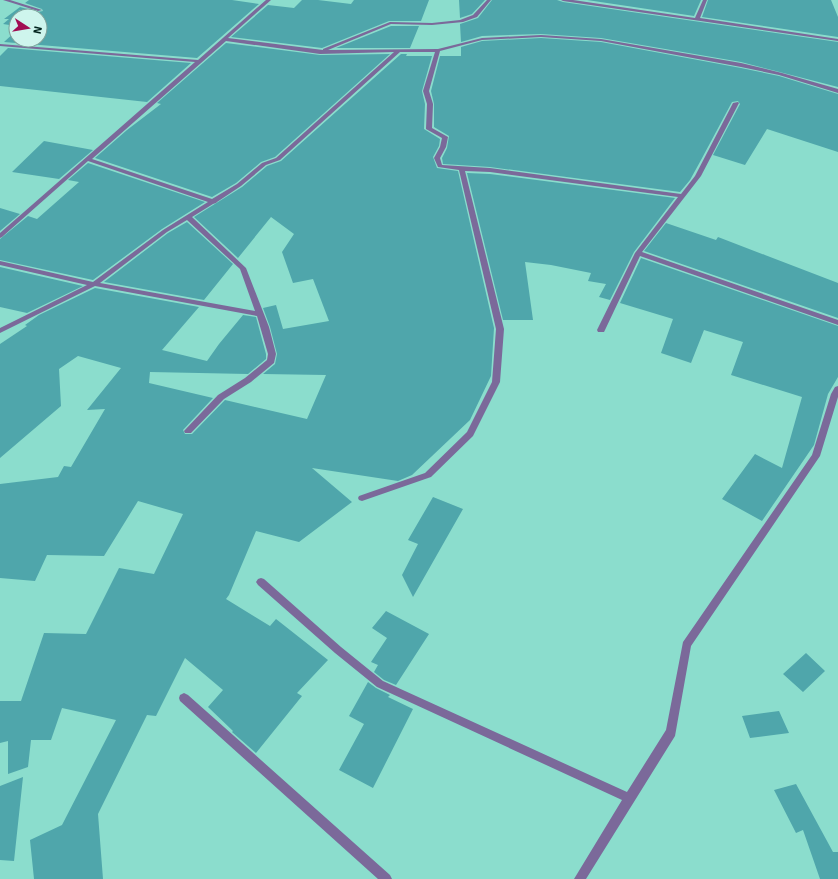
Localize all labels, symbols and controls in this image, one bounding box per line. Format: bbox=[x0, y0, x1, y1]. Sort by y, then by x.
north arrow bbox=[8, 8, 48, 48]
text: N bbox=[30, 25, 44, 35]

